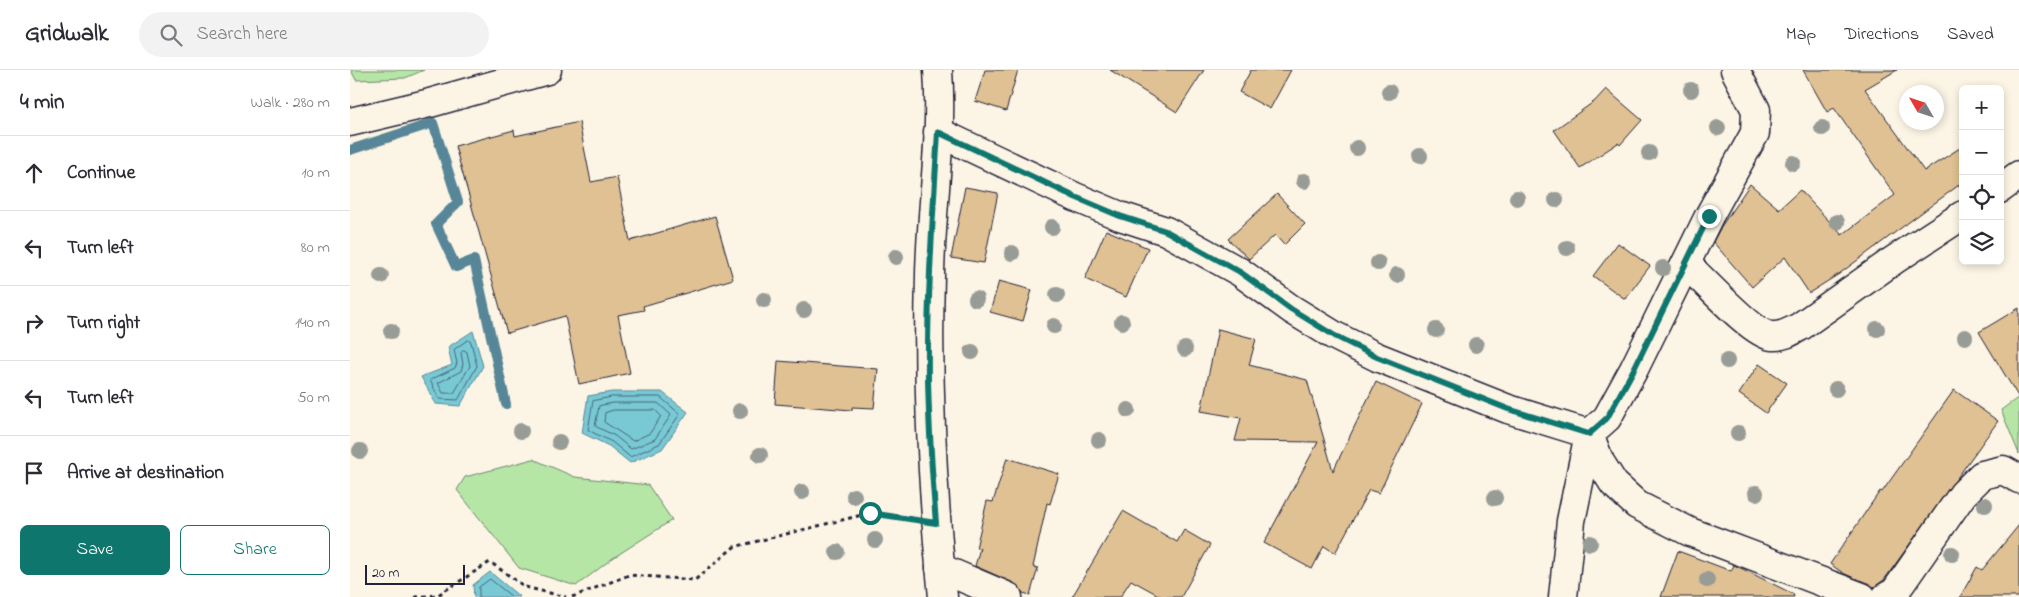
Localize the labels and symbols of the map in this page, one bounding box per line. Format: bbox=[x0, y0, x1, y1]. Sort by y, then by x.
north arrow bbox=[1899, 85, 1944, 130]
route end bbox=[1698, 205, 1721, 228]
route start bbox=[859, 502, 882, 525]
scale bar bbox=[365, 562, 465, 585]

